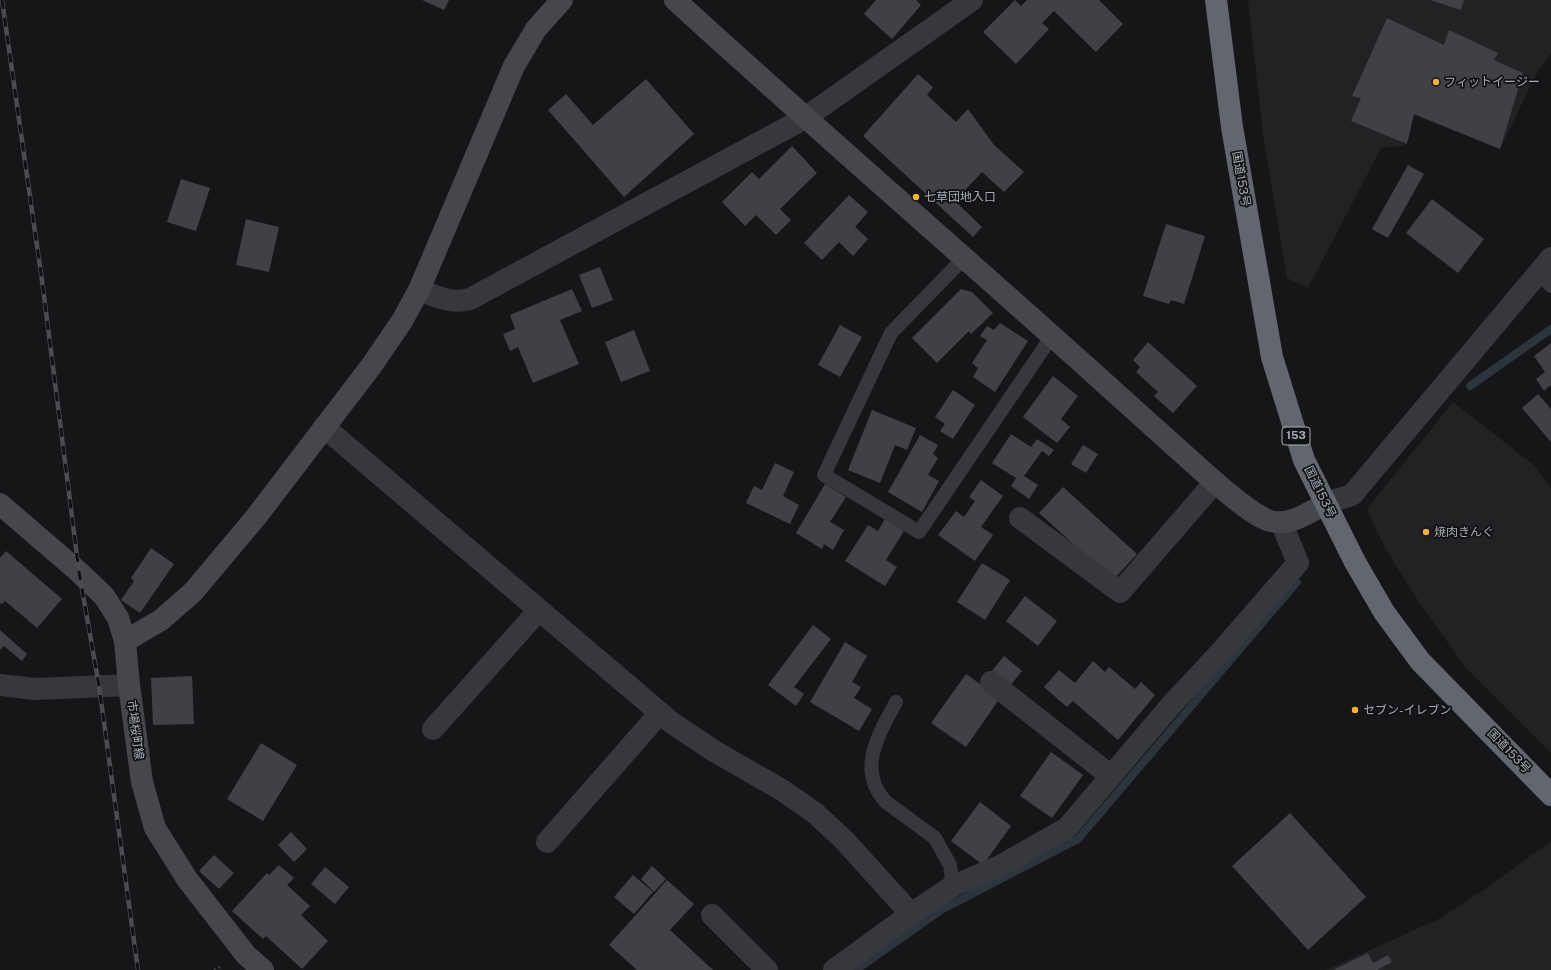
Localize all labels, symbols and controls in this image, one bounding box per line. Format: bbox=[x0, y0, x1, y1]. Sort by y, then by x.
place label: フィットイージー bbox=[1444, 75, 1540, 89]
marker: フィットイージー bbox=[1431, 77, 1441, 87]
street label: 国道153号 bbox=[1229, 150, 1253, 208]
place label: 七草団地入口 bbox=[924, 190, 996, 204]
marker: 七草団地入口 bbox=[911, 192, 921, 202]
road number: 153 bbox=[1282, 427, 1310, 445]
street label: 国道153号 bbox=[1301, 464, 1339, 520]
place label: 焼肉きんぐ bbox=[1434, 525, 1494, 539]
marker: 焼肉きんぐ bbox=[1421, 527, 1431, 537]
street label: 市場桜町線 bbox=[124, 699, 146, 761]
place label: セブン-イレブン bbox=[1363, 703, 1452, 717]
marker: セブン-イレブン bbox=[1350, 705, 1360, 715]
street label: 国道153号 bbox=[1484, 726, 1534, 776]

